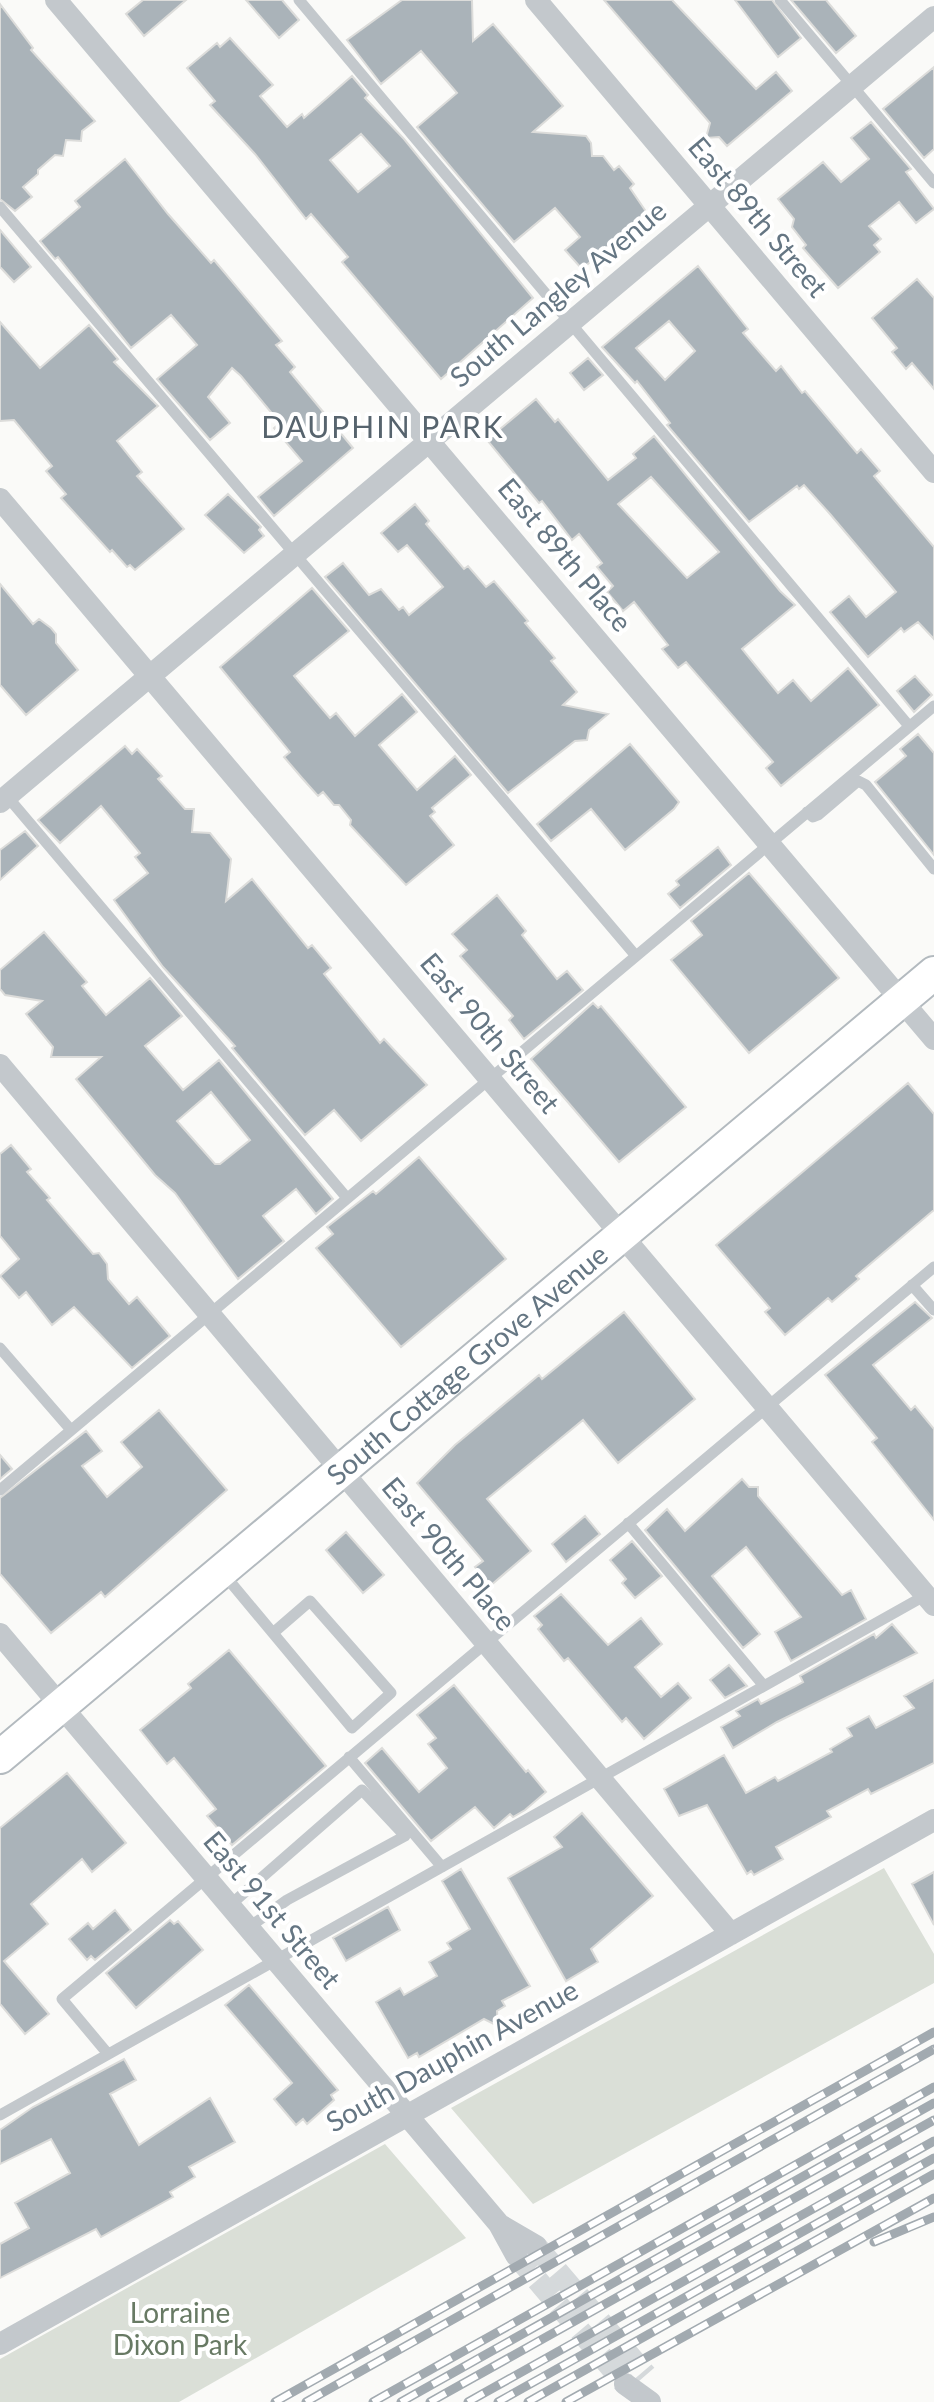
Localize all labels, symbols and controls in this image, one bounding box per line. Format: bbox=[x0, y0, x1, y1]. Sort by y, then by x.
street label: East 89th Street bbox=[682, 129, 836, 303]
street label: South Langley Avenue bbox=[442, 193, 672, 394]
district label: DAUPHIN PARK bbox=[261, 408, 505, 444]
street label: East 89th Place bbox=[492, 471, 640, 638]
street label: East 90th Street bbox=[414, 945, 568, 1119]
street label: South Cottage Grove Avenue bbox=[319, 1237, 614, 1492]
street label: East 90th Place bbox=[376, 1470, 524, 1637]
street label: East 91st Street bbox=[197, 1824, 348, 1995]
street label: South Dauphin Avenue bbox=[320, 1972, 583, 2138]
park label: Lorraine Dixon Park bbox=[113, 2295, 248, 2361]

